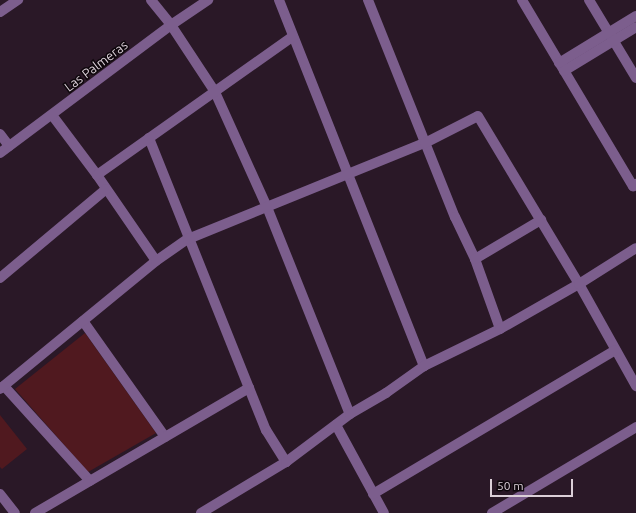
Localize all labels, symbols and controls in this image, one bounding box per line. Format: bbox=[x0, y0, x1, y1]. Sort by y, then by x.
street label: Las Palmeras bbox=[61, 37, 131, 95]
scale bar bbox=[492, 471, 575, 497]
text: 50 m bbox=[497, 479, 524, 492]

